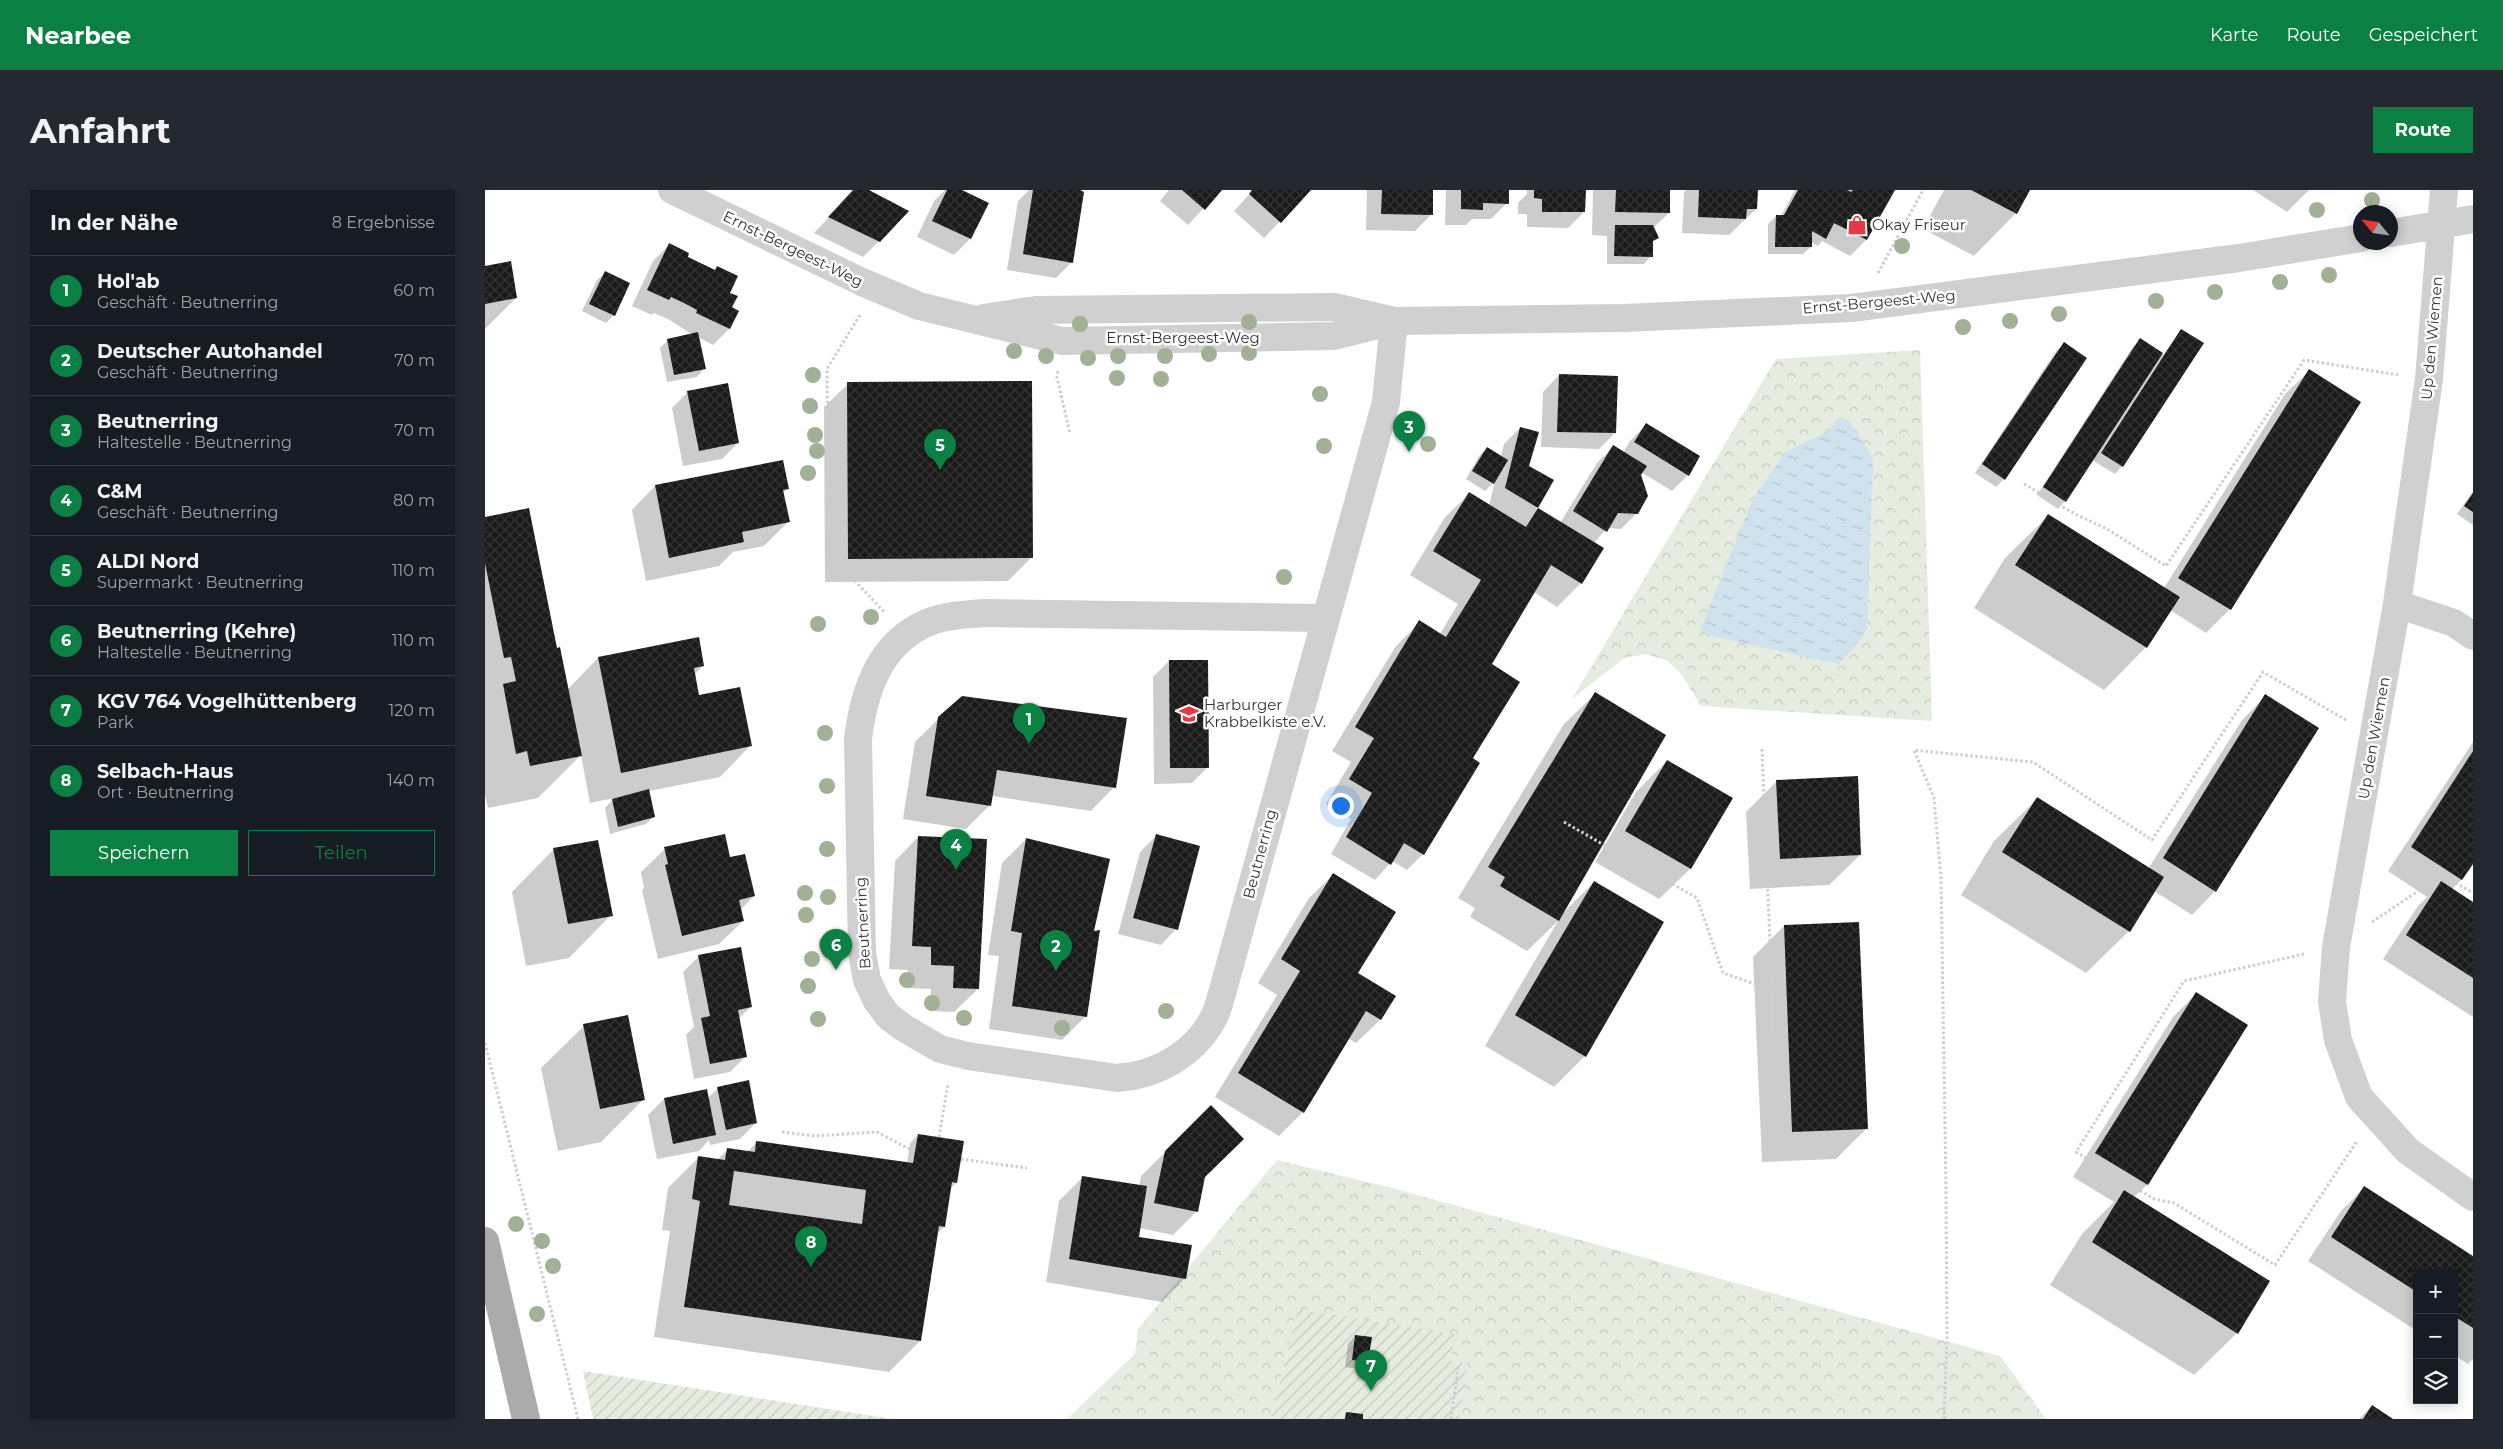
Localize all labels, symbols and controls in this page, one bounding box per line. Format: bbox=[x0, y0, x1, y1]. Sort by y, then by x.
text: Nearbee bbox=[25, 21, 131, 50]
text: Karte bbox=[2210, 24, 2258, 46]
text: Route bbox=[2286, 24, 2341, 46]
text: Gespeichert bbox=[2369, 24, 2478, 46]
button: Route bbox=[2373, 107, 2473, 153]
text: Anfahrt bbox=[30, 109, 171, 152]
north arrow bbox=[2353, 205, 2398, 250]
street label: Ernst-Bergeest-Weg bbox=[720, 206, 866, 291]
text: In der Nähe bbox=[50, 210, 178, 235]
text: 8 Ergebnisse bbox=[332, 213, 435, 232]
shop icon: Okay Friseur bbox=[1846, 214, 1868, 236]
place label: Okay Friseur bbox=[1872, 215, 1966, 234]
text: Hol'ab bbox=[97, 270, 160, 293]
street label: Up den Wiemen bbox=[2417, 275, 2446, 401]
text: 1 bbox=[63, 281, 69, 300]
text: 60 m bbox=[393, 281, 435, 300]
street label: Ernst-Bergeest-Weg bbox=[1802, 285, 1956, 318]
text: Geschäft · Beutnerring bbox=[97, 293, 278, 312]
street label: Ernst-Bergeest-Weg bbox=[1106, 328, 1260, 347]
text: Deutscher Autohandel bbox=[97, 340, 323, 363]
text: 2 bbox=[61, 351, 71, 370]
text: 70 m bbox=[394, 351, 435, 370]
text: Geschäft · Beutnerring bbox=[97, 363, 278, 382]
text: Beutnerring bbox=[97, 410, 219, 433]
pin: 3 bbox=[1393, 411, 1425, 452]
text: 3 bbox=[61, 421, 71, 440]
text: 70 m bbox=[394, 421, 435, 440]
pin: 5 bbox=[924, 429, 956, 470]
text: Haltestelle · Beutnerring bbox=[97, 433, 292, 452]
text: C&M bbox=[97, 480, 142, 503]
text: 4 bbox=[60, 491, 72, 510]
text: 80 m bbox=[393, 491, 435, 510]
text: Geschäft · Beutnerring bbox=[97, 503, 278, 522]
text: ALDI Nord bbox=[97, 550, 199, 573]
text: 5 bbox=[61, 561, 71, 580]
text: 110 m bbox=[392, 561, 435, 580]
text: Supermarkt · Beutnerring bbox=[97, 573, 304, 592]
text: Beutnerring (Kehre) bbox=[97, 620, 296, 643]
text: 6 bbox=[61, 631, 71, 650]
text: 110 m bbox=[392, 631, 435, 650]
text: Haltestelle · Beutnerring bbox=[97, 643, 292, 662]
street label: Up den Wiemen bbox=[2353, 675, 2394, 801]
text: KGV 764 Vogelhüttenberg bbox=[97, 690, 357, 713]
place label: Harburger Krabbelkiste e.V. bbox=[1204, 695, 1326, 731]
text: 7 bbox=[61, 701, 71, 720]
text: 120 m bbox=[388, 701, 435, 720]
pin: 1 bbox=[1013, 703, 1045, 744]
school or university icon: Harburger Krabbelkiste e.V. bbox=[1178, 703, 1200, 725]
text: Park bbox=[97, 713, 134, 732]
text: Selbach-Haus bbox=[97, 760, 233, 783]
text: 8 bbox=[61, 771, 71, 790]
text: 140 m bbox=[387, 771, 435, 790]
text: Ort · Beutnerring bbox=[97, 783, 234, 802]
your location bbox=[1328, 793, 1354, 819]
street label: Beutnerring bbox=[1238, 807, 1281, 901]
pin: 4 bbox=[940, 829, 972, 870]
button: Speichern bbox=[50, 830, 238, 876]
button: Teilen bbox=[248, 830, 435, 876]
street label: Beutnerring bbox=[851, 877, 874, 969]
pin: 6 bbox=[820, 929, 852, 970]
pin: 2 bbox=[1040, 930, 1072, 971]
pin: 8 bbox=[795, 1226, 827, 1267]
map controls bbox=[2413, 1269, 2458, 1404]
button: + bbox=[2413, 1269, 2458, 1314]
button: − bbox=[2413, 1314, 2458, 1359]
pin: 7 bbox=[1355, 1350, 1387, 1391]
button: layers bbox=[2413, 1359, 2458, 1404]

